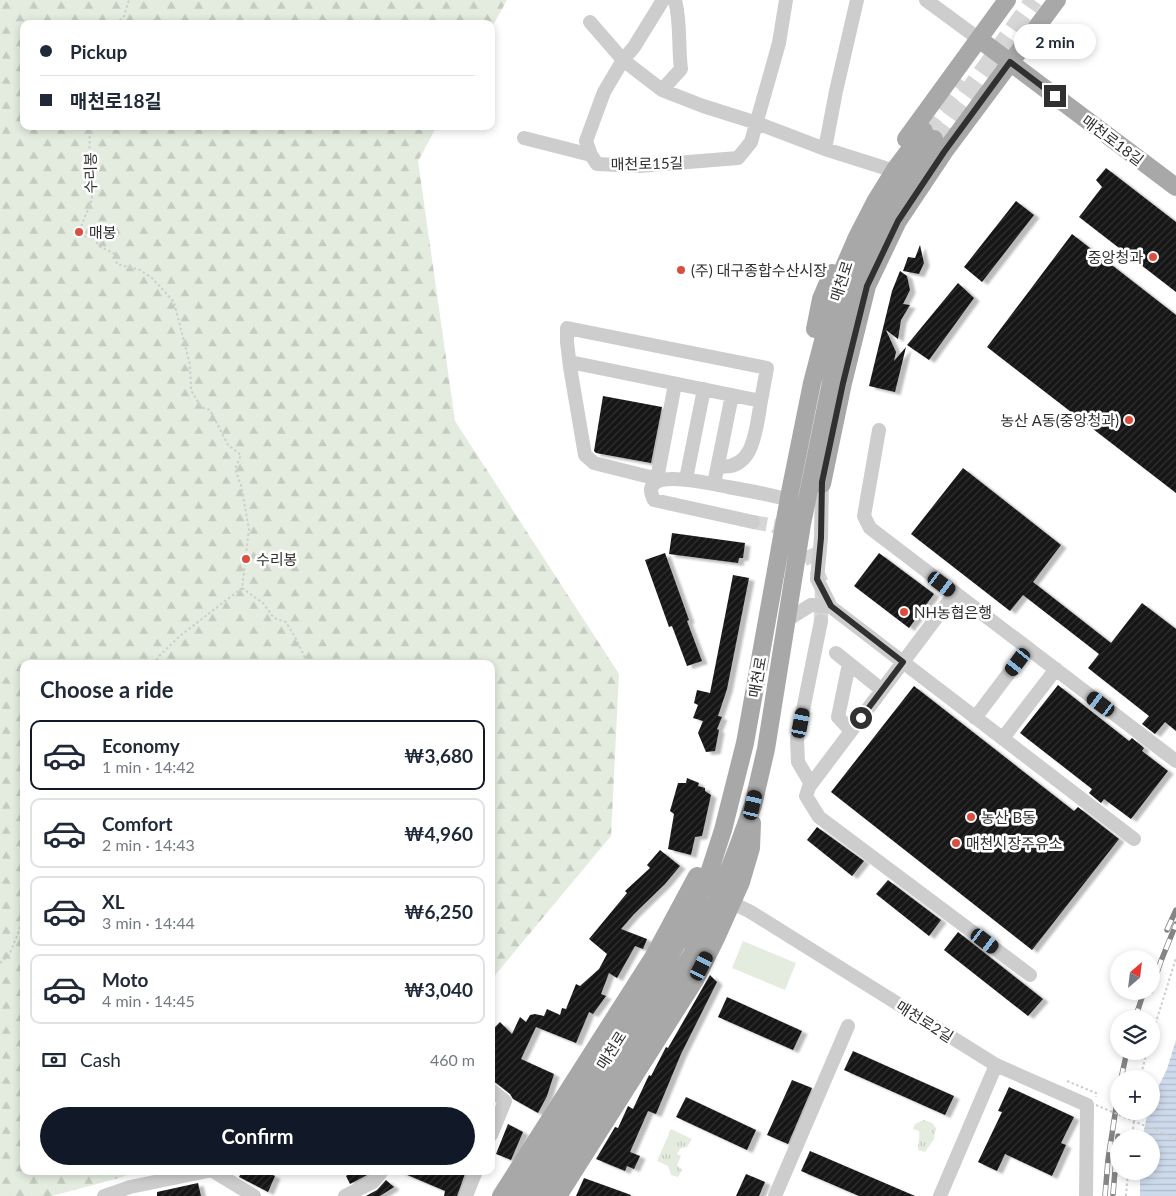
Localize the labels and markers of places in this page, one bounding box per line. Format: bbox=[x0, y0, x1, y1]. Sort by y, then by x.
place label: 매봉 bbox=[89, 223, 117, 241]
marker: 매봉 bbox=[73, 226, 85, 238]
place label: 중앙청과 bbox=[1088, 248, 1143, 266]
marker: 중앙청과 bbox=[1147, 251, 1159, 263]
place label: (주) 대구종합수산시장 bbox=[691, 261, 827, 279]
marker: (주) 대구종합수산시장 bbox=[675, 264, 687, 276]
place label: 농산 A동(중앙청과) bbox=[1000, 411, 1119, 429]
marker: 농산 A동(중앙청과) bbox=[1123, 414, 1135, 426]
place label: 수리봉 bbox=[256, 550, 297, 568]
marker: 수리봉 bbox=[240, 553, 252, 565]
place label: NH농협은행 bbox=[914, 603, 992, 621]
marker: NH농협은행 bbox=[898, 606, 910, 618]
place label: 농산 B동 bbox=[981, 808, 1036, 826]
marker: 농산 B동 bbox=[965, 811, 977, 823]
place label: 매천시장주유소 bbox=[966, 834, 1063, 852]
marker: 매천시장주유소 bbox=[950, 837, 962, 849]

